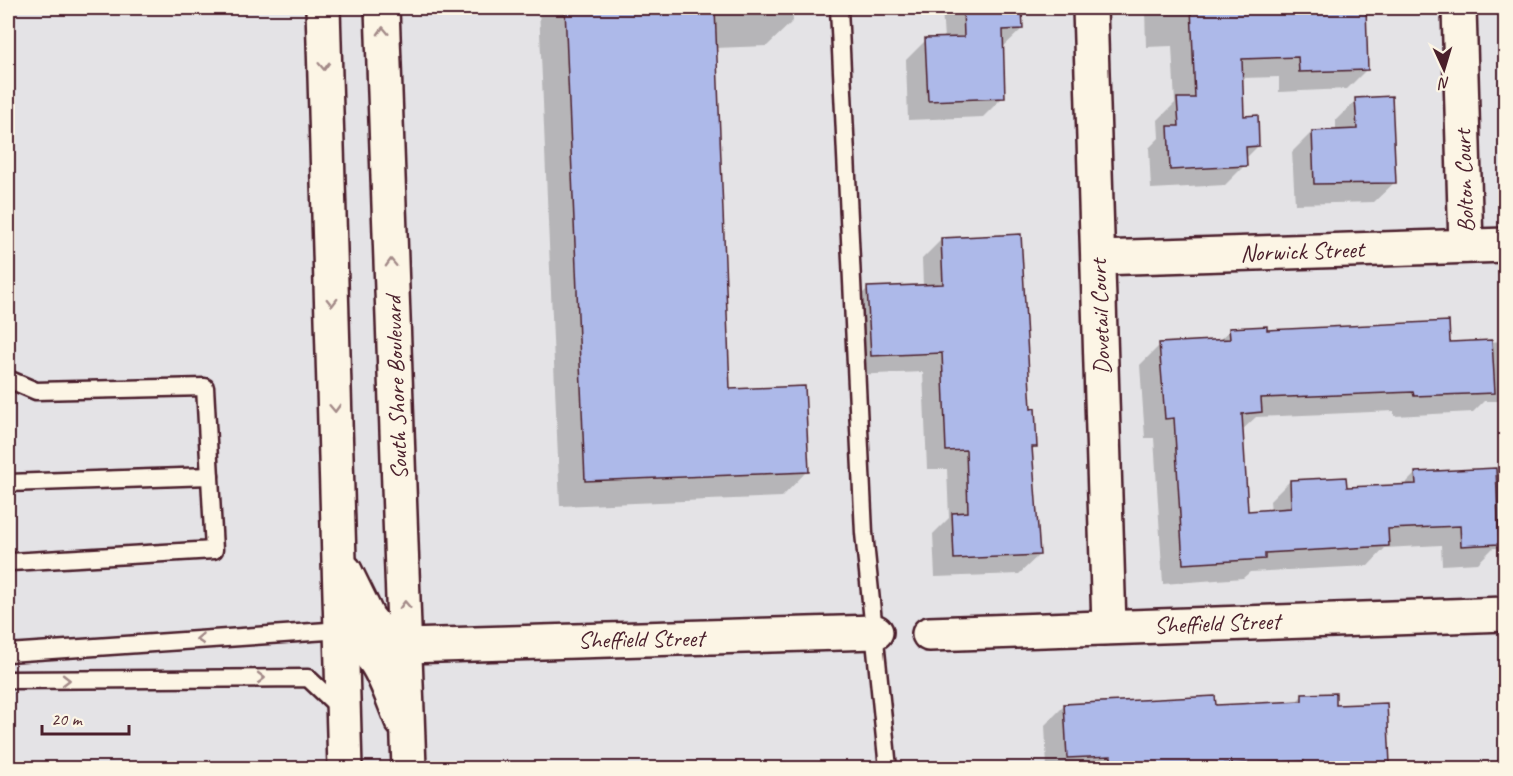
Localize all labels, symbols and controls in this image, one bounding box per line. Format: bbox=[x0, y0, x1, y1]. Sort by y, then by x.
one-way arrow bbox=[376, 27, 389, 36]
north arrow bbox=[1414, 39, 1474, 99]
one-way arrow bbox=[318, 61, 331, 70]
text: N bbox=[1436, 73, 1451, 94]
street label: Bolton Court bbox=[1447, 127, 1481, 233]
street label: Norwick Street bbox=[1240, 234, 1366, 268]
street label: Dovetail Court bbox=[1083, 257, 1117, 375]
one-way arrow bbox=[385, 259, 397, 268]
street label: South Shore Boulevard bbox=[378, 292, 414, 480]
one-way arrow bbox=[325, 297, 338, 306]
one-way arrow bbox=[328, 403, 341, 412]
one-way arrow bbox=[398, 601, 411, 610]
street label: Sheffield Street bbox=[1153, 606, 1284, 640]
street label: Sheffield Street bbox=[578, 623, 707, 655]
one-way arrow bbox=[195, 632, 204, 645]
one-way arrow bbox=[256, 672, 265, 684]
one-way arrow bbox=[61, 674, 70, 686]
scale bar bbox=[42, 698, 129, 736]
text: 20 m bbox=[51, 708, 84, 730]

